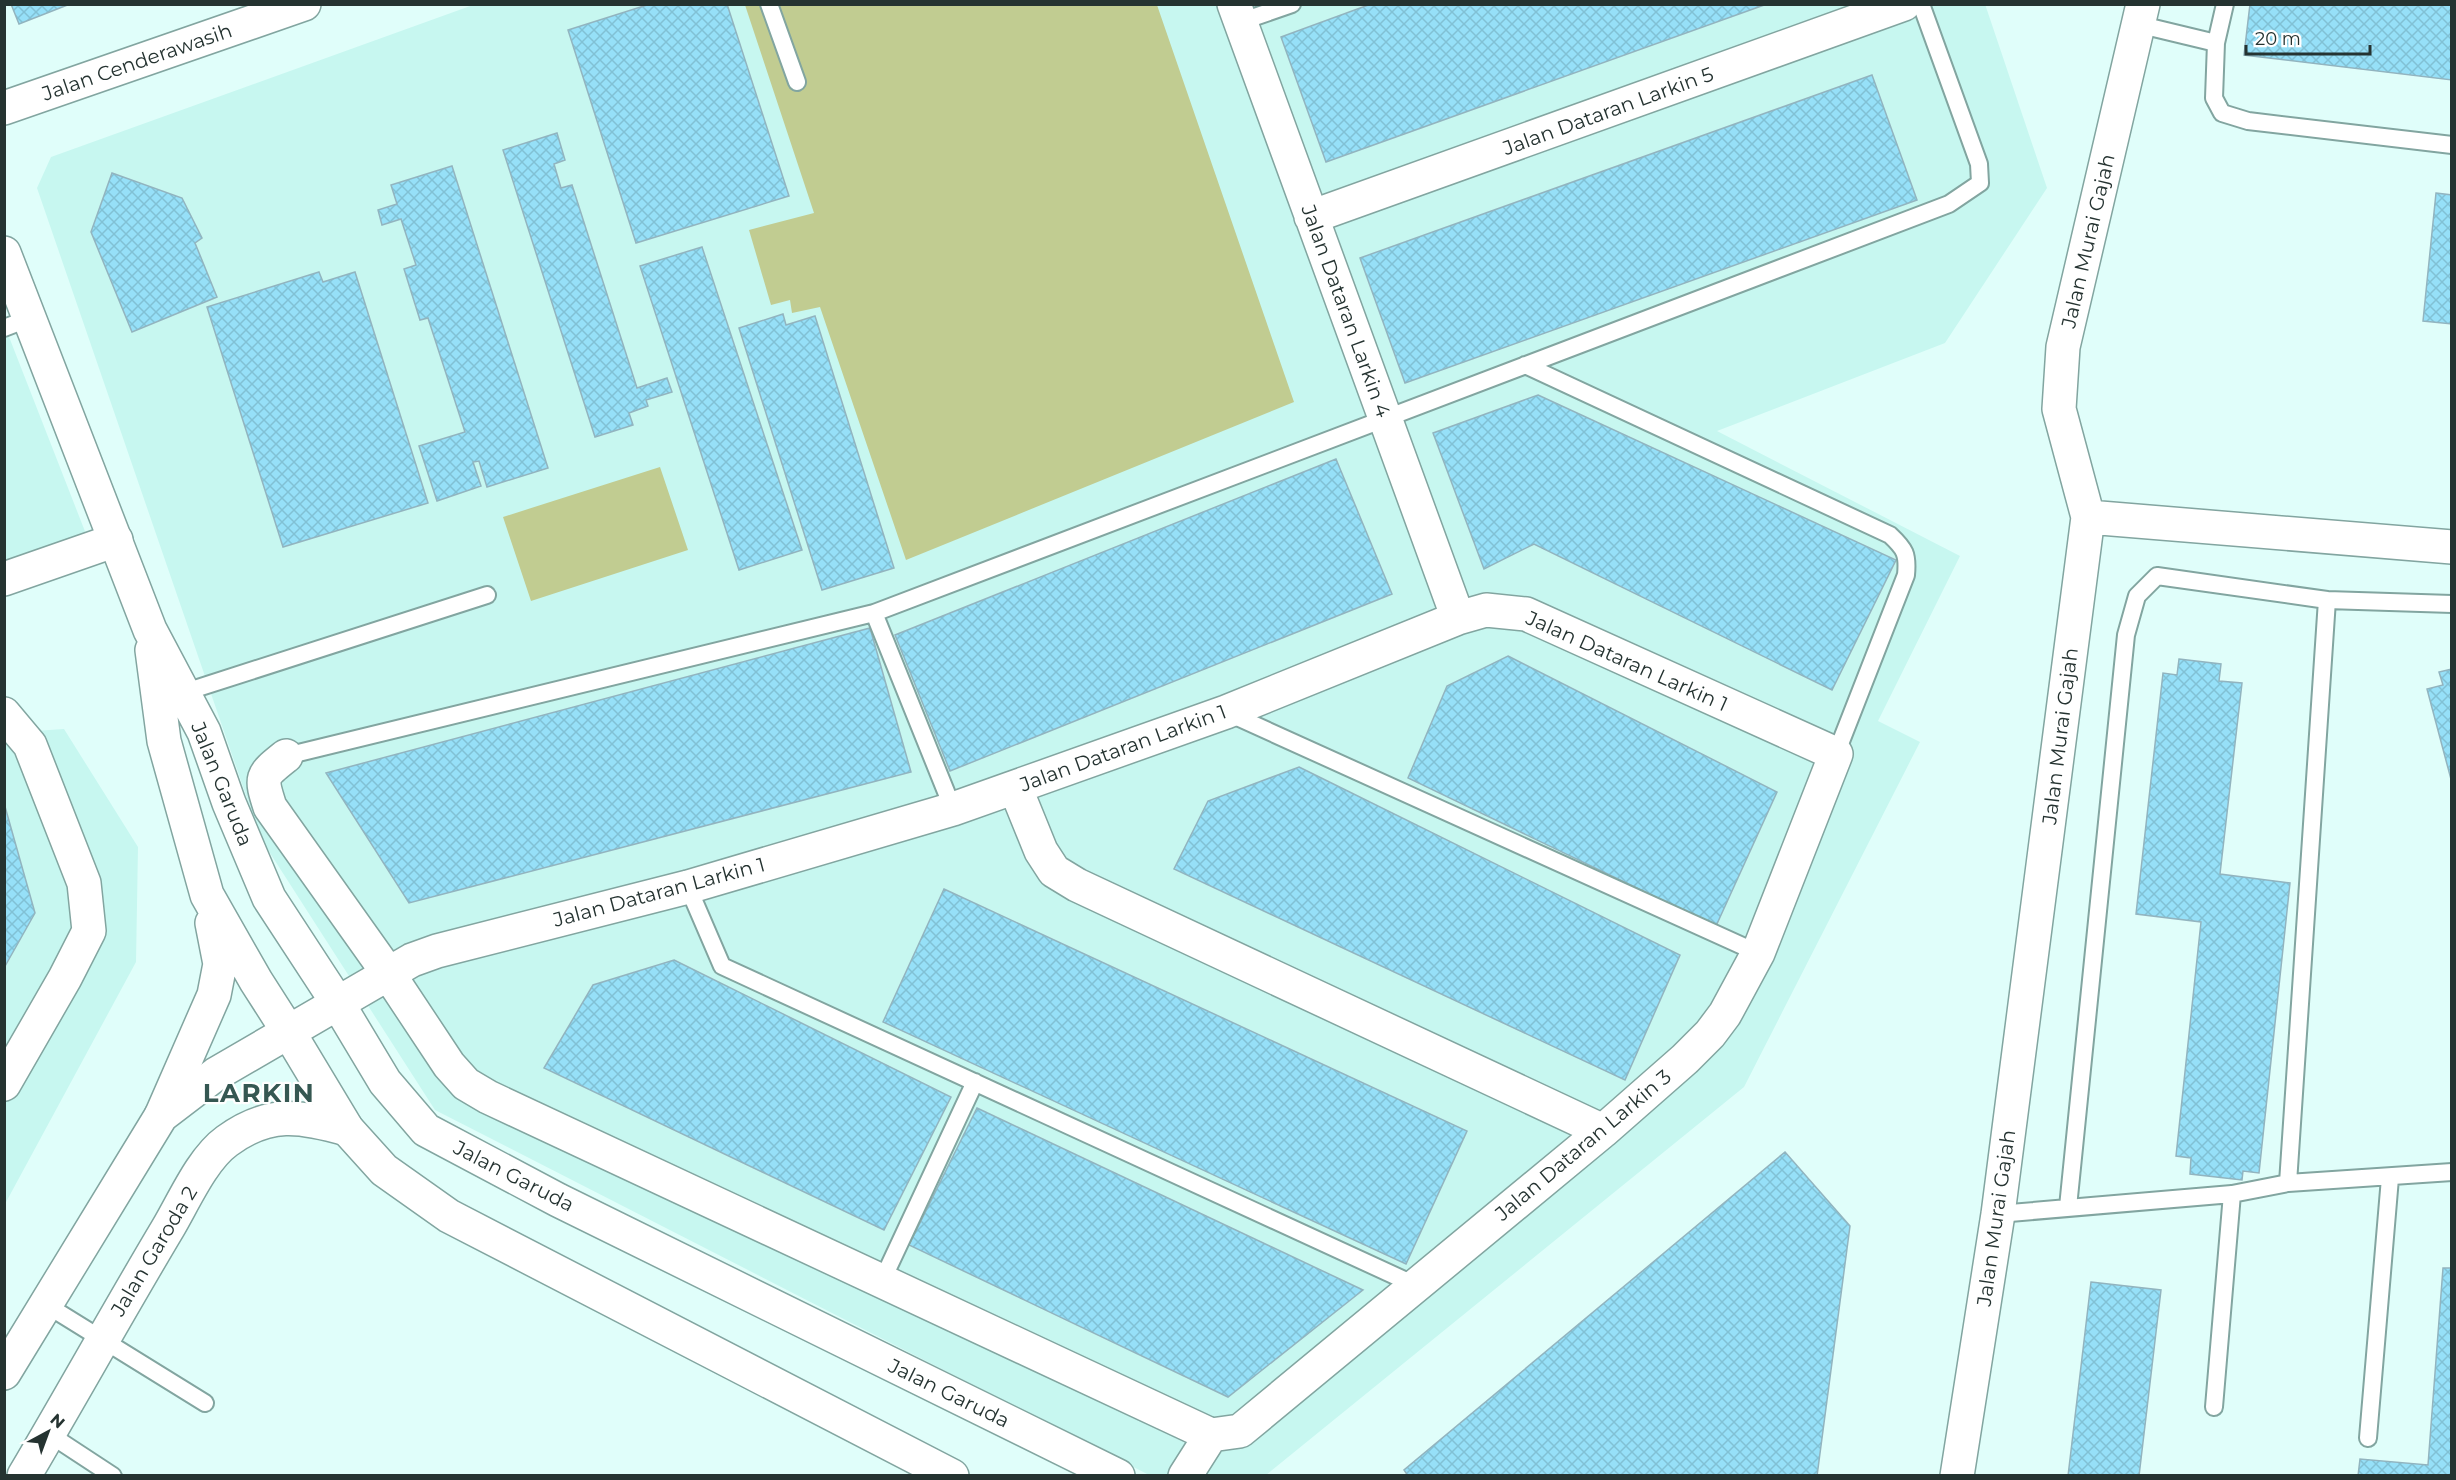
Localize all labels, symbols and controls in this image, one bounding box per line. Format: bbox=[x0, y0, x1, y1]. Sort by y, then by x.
street label: Jalan Cenderawasih bbox=[38, 18, 235, 106]
scale bar bbox=[2246, 18, 2370, 56]
text: 20 m bbox=[2255, 28, 2301, 50]
street label: Jalan Dataran Larkin 5 bbox=[1499, 62, 1717, 161]
street label: Jalan Murai Gajah bbox=[2056, 152, 2120, 331]
street label: Jalan Dataran Larkin 4 bbox=[1296, 201, 1396, 420]
street label: Jalan Dataran Larkin 1 bbox=[1522, 605, 1732, 716]
street label: Jalan Murai Gajah bbox=[2037, 646, 2083, 827]
street label: Jalan Dataran Larkin 1 bbox=[1015, 699, 1230, 797]
street label: Jalan Garuda bbox=[186, 717, 258, 850]
street label: Jalan Dataran Larkin 1 bbox=[550, 852, 767, 932]
street label: Jalan Dataran Larkin 3 bbox=[1489, 1064, 1676, 1226]
district label: LARKIN bbox=[203, 1077, 315, 1109]
street label: Jalan Murai Gajah bbox=[1972, 1128, 2020, 1309]
street label: Jalan Garuda bbox=[449, 1135, 578, 1217]
street label: Jalan Garoda 2 bbox=[105, 1182, 202, 1321]
street label: Jalan Garuda bbox=[884, 1353, 1014, 1433]
north arrow bbox=[18, 1402, 78, 1462]
text: N bbox=[46, 1410, 69, 1432]

